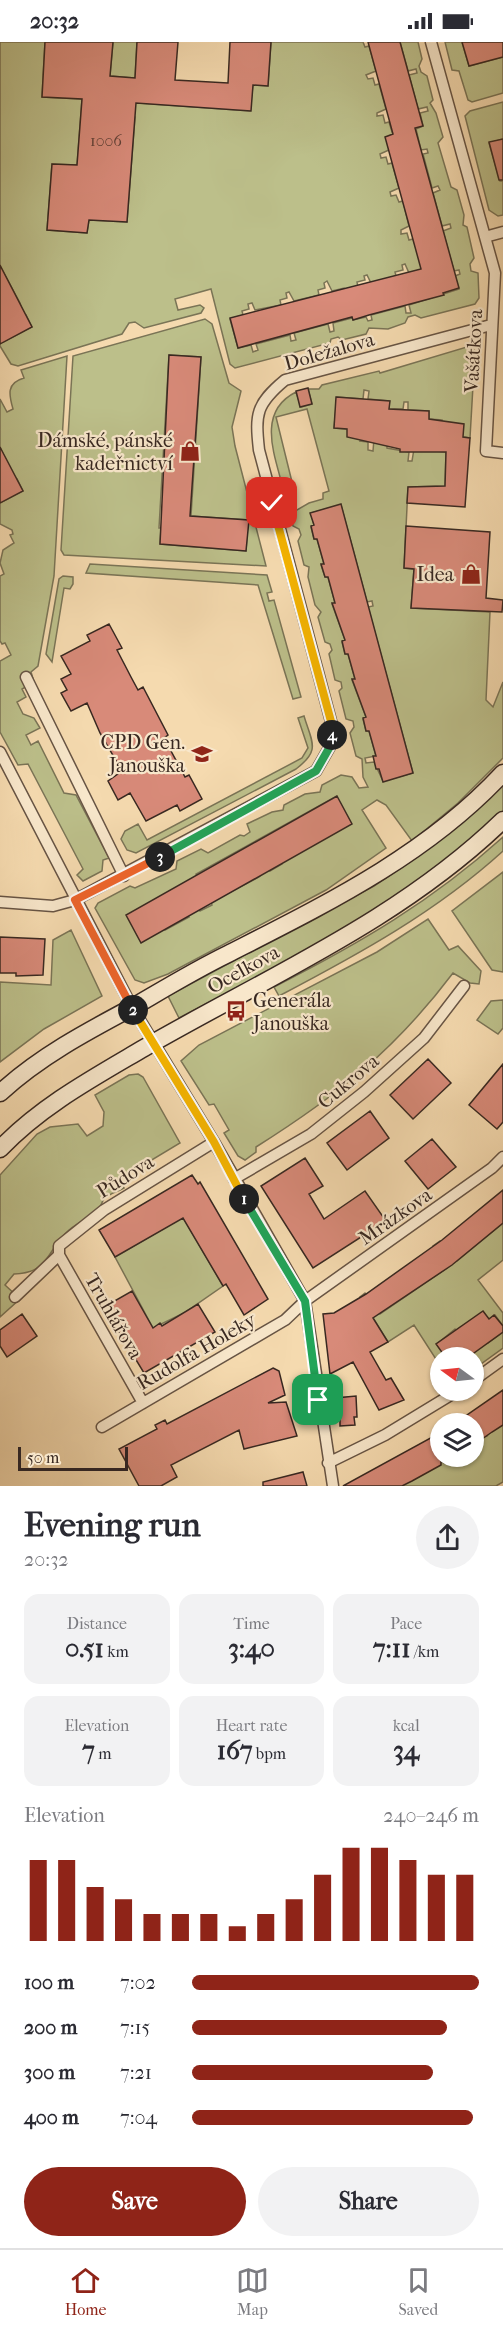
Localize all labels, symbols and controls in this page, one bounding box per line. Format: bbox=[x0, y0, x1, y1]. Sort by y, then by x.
text: 20:32 bbox=[30, 8, 79, 34]
house number: 1006 bbox=[90, 131, 122, 150]
street label: Vašátkova bbox=[460, 308, 487, 394]
street label: Doležalova bbox=[281, 327, 378, 375]
place label: Dámské, pánské kadeřnictví bbox=[37, 429, 174, 475]
shop icon: Dámské, pánské kadeřnictví bbox=[178, 439, 202, 463]
pin bbox=[246, 477, 297, 528]
icon: check bbox=[255, 486, 288, 519]
shop icon: Idea bbox=[459, 562, 483, 586]
place label: Idea bbox=[416, 563, 455, 586]
pin: 4 bbox=[317, 720, 347, 750]
text: 4 bbox=[327, 725, 337, 744]
place label: CPD Gen. Janouška bbox=[101, 731, 186, 777]
school or university icon: CPD Gen. Janouška bbox=[190, 742, 214, 766]
pin: 3 bbox=[145, 842, 175, 872]
text: 3 bbox=[157, 847, 163, 866]
street label: Ocelkova bbox=[203, 940, 284, 999]
place label: Generála Janouška bbox=[251, 989, 332, 1035]
pin: 2 bbox=[118, 995, 148, 1025]
bus stop icon: Generála Janouška bbox=[224, 999, 248, 1023]
text: 2 bbox=[129, 1000, 137, 1019]
street label: Cukrova bbox=[313, 1049, 384, 1113]
street label: Půdova bbox=[92, 1150, 159, 1203]
street label: Mrázkova bbox=[354, 1183, 437, 1250]
pin: 1 bbox=[229, 1184, 259, 1214]
text: 1 bbox=[241, 1189, 247, 1208]
street label: Truhlářova bbox=[80, 1269, 148, 1364]
street label: Rudolfa Holeky bbox=[133, 1307, 261, 1395]
north arrow bbox=[430, 1347, 484, 1401]
map controls bbox=[430, 1347, 484, 1467]
pin bbox=[292, 1374, 343, 1425]
icon: arrive bbox=[301, 1383, 334, 1416]
button: layers bbox=[430, 1413, 484, 1467]
scale bar bbox=[18, 1444, 128, 1472]
text: 50 m bbox=[27, 1448, 59, 1467]
text: Evening run bbox=[24, 1506, 201, 1545]
button: share bbox=[416, 1506, 479, 1569]
text: 20:32 bbox=[24, 1548, 69, 1571]
text: Distance bbox=[67, 1614, 127, 1633]
text: Time bbox=[233, 1614, 270, 1633]
text: Pace bbox=[390, 1614, 422, 1633]
text: 0.51 bbox=[65, 1633, 104, 1664]
text: 3:40 bbox=[228, 1633, 275, 1664]
text: 7:11 bbox=[373, 1633, 410, 1664]
text: km bbox=[104, 1642, 129, 1661]
text: /km bbox=[410, 1642, 439, 1661]
text: Elevation bbox=[64, 1716, 129, 1735]
text: Heart rate bbox=[216, 1716, 287, 1735]
text: kcal bbox=[393, 1716, 420, 1735]
text: 7 bbox=[82, 1735, 95, 1766]
text: 167 bbox=[217, 1735, 252, 1766]
text: 34 bbox=[393, 1735, 419, 1766]
text: m bbox=[95, 1744, 111, 1763]
text: bpm bbox=[252, 1744, 286, 1763]
text: Elevation bbox=[24, 1804, 105, 1827]
text: 240–246 m bbox=[383, 1804, 479, 1827]
text: 100 m bbox=[24, 1971, 74, 1994]
text: 7:02 bbox=[120, 1971, 156, 1994]
text: 200 m bbox=[24, 2016, 77, 2039]
text: 7:15 bbox=[120, 2016, 150, 2039]
text: 300 m bbox=[24, 2061, 75, 2084]
text: 7:21 bbox=[120, 2061, 152, 2084]
text: 400 m bbox=[24, 2106, 79, 2129]
text: 7:04 bbox=[120, 2106, 157, 2129]
button: Save bbox=[24, 2167, 246, 2236]
button: Share bbox=[258, 2167, 479, 2236]
tab: Home bbox=[65, 2264, 106, 2319]
tab: Map bbox=[236, 2264, 269, 2319]
tab: Saved bbox=[399, 2264, 438, 2319]

